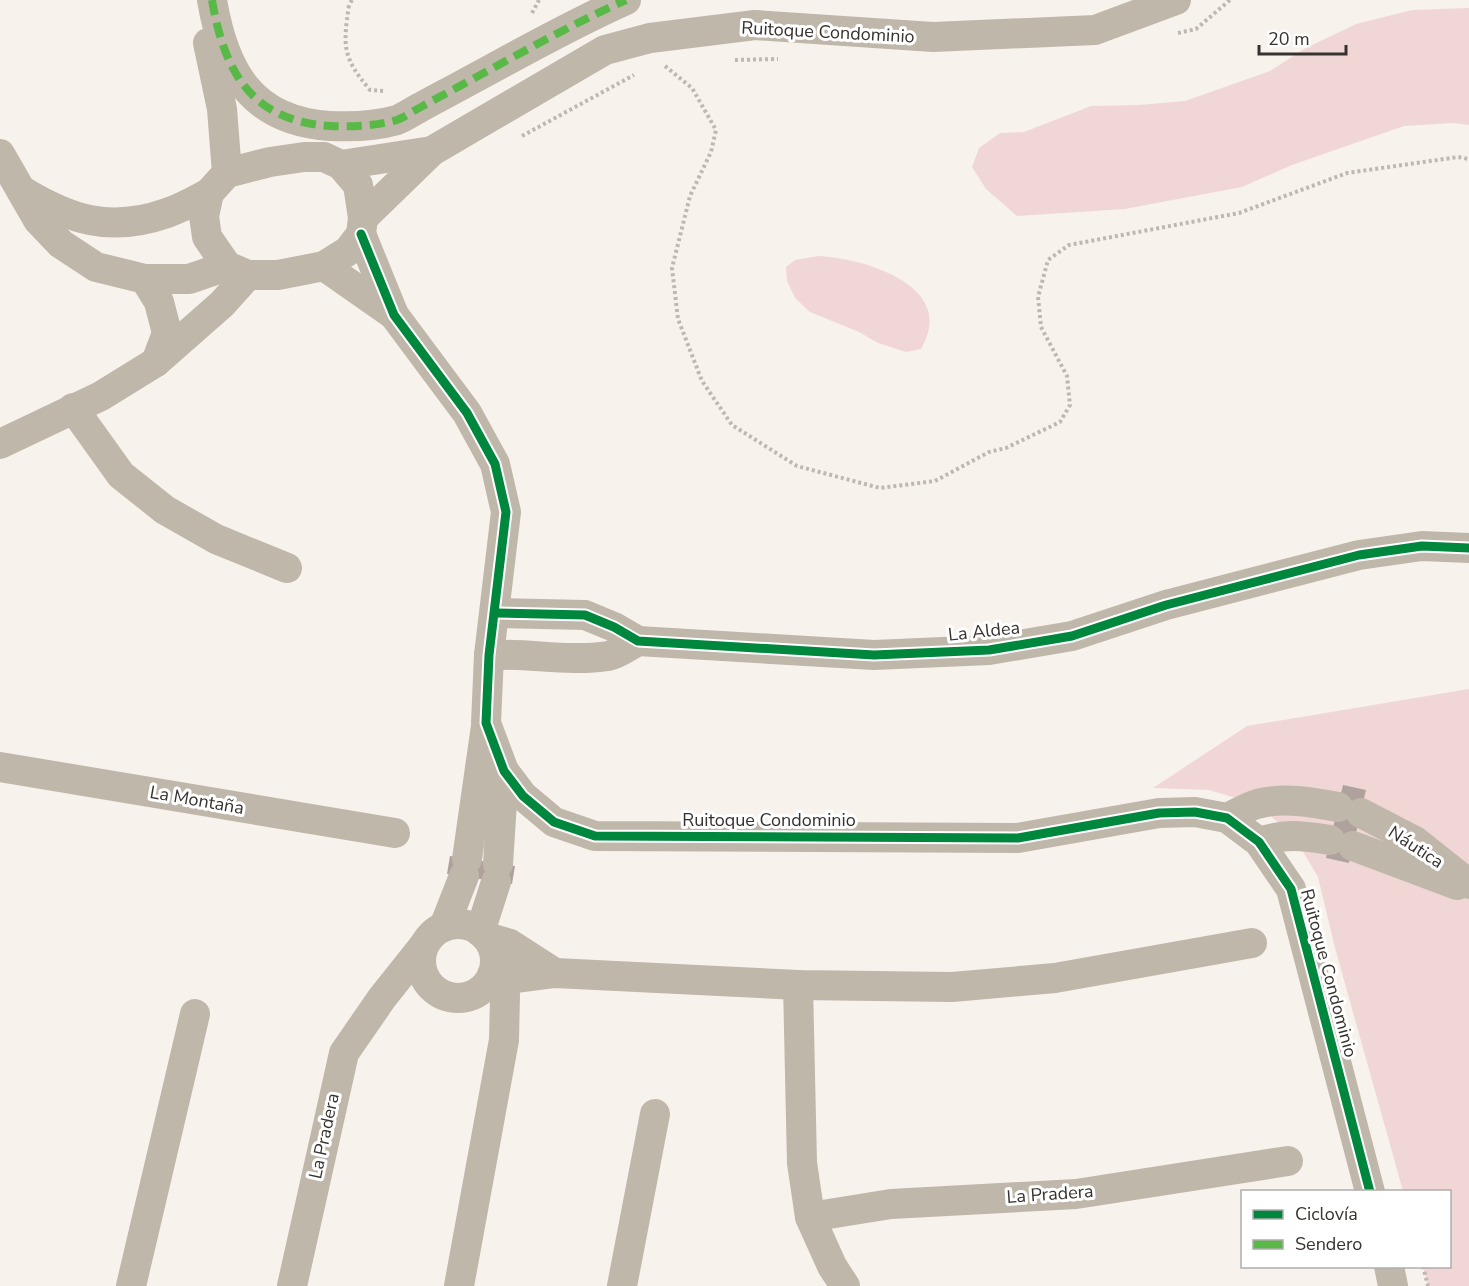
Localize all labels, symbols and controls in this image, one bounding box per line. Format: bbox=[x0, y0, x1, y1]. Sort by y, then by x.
street label: Ruitoque Condominio bbox=[741, 15, 915, 49]
scale bar bbox=[1259, 18, 1346, 56]
text: 20 m bbox=[1268, 27, 1310, 51]
street label: La Aldea bbox=[947, 615, 1021, 647]
street label: La Montaña bbox=[148, 780, 246, 820]
street label: Ruitoque Condominio bbox=[682, 808, 856, 832]
street label: Náutica bbox=[1384, 820, 1448, 874]
street label: Ruitoque Condominio bbox=[1295, 886, 1363, 1060]
street label: La Pradera bbox=[303, 1091, 345, 1181]
street label: La Pradera bbox=[1006, 1179, 1094, 1209]
legend bbox=[1241, 1190, 1451, 1268]
text: Ciclovía bbox=[1295, 1202, 1358, 1226]
text: Sendero bbox=[1295, 1232, 1362, 1256]

